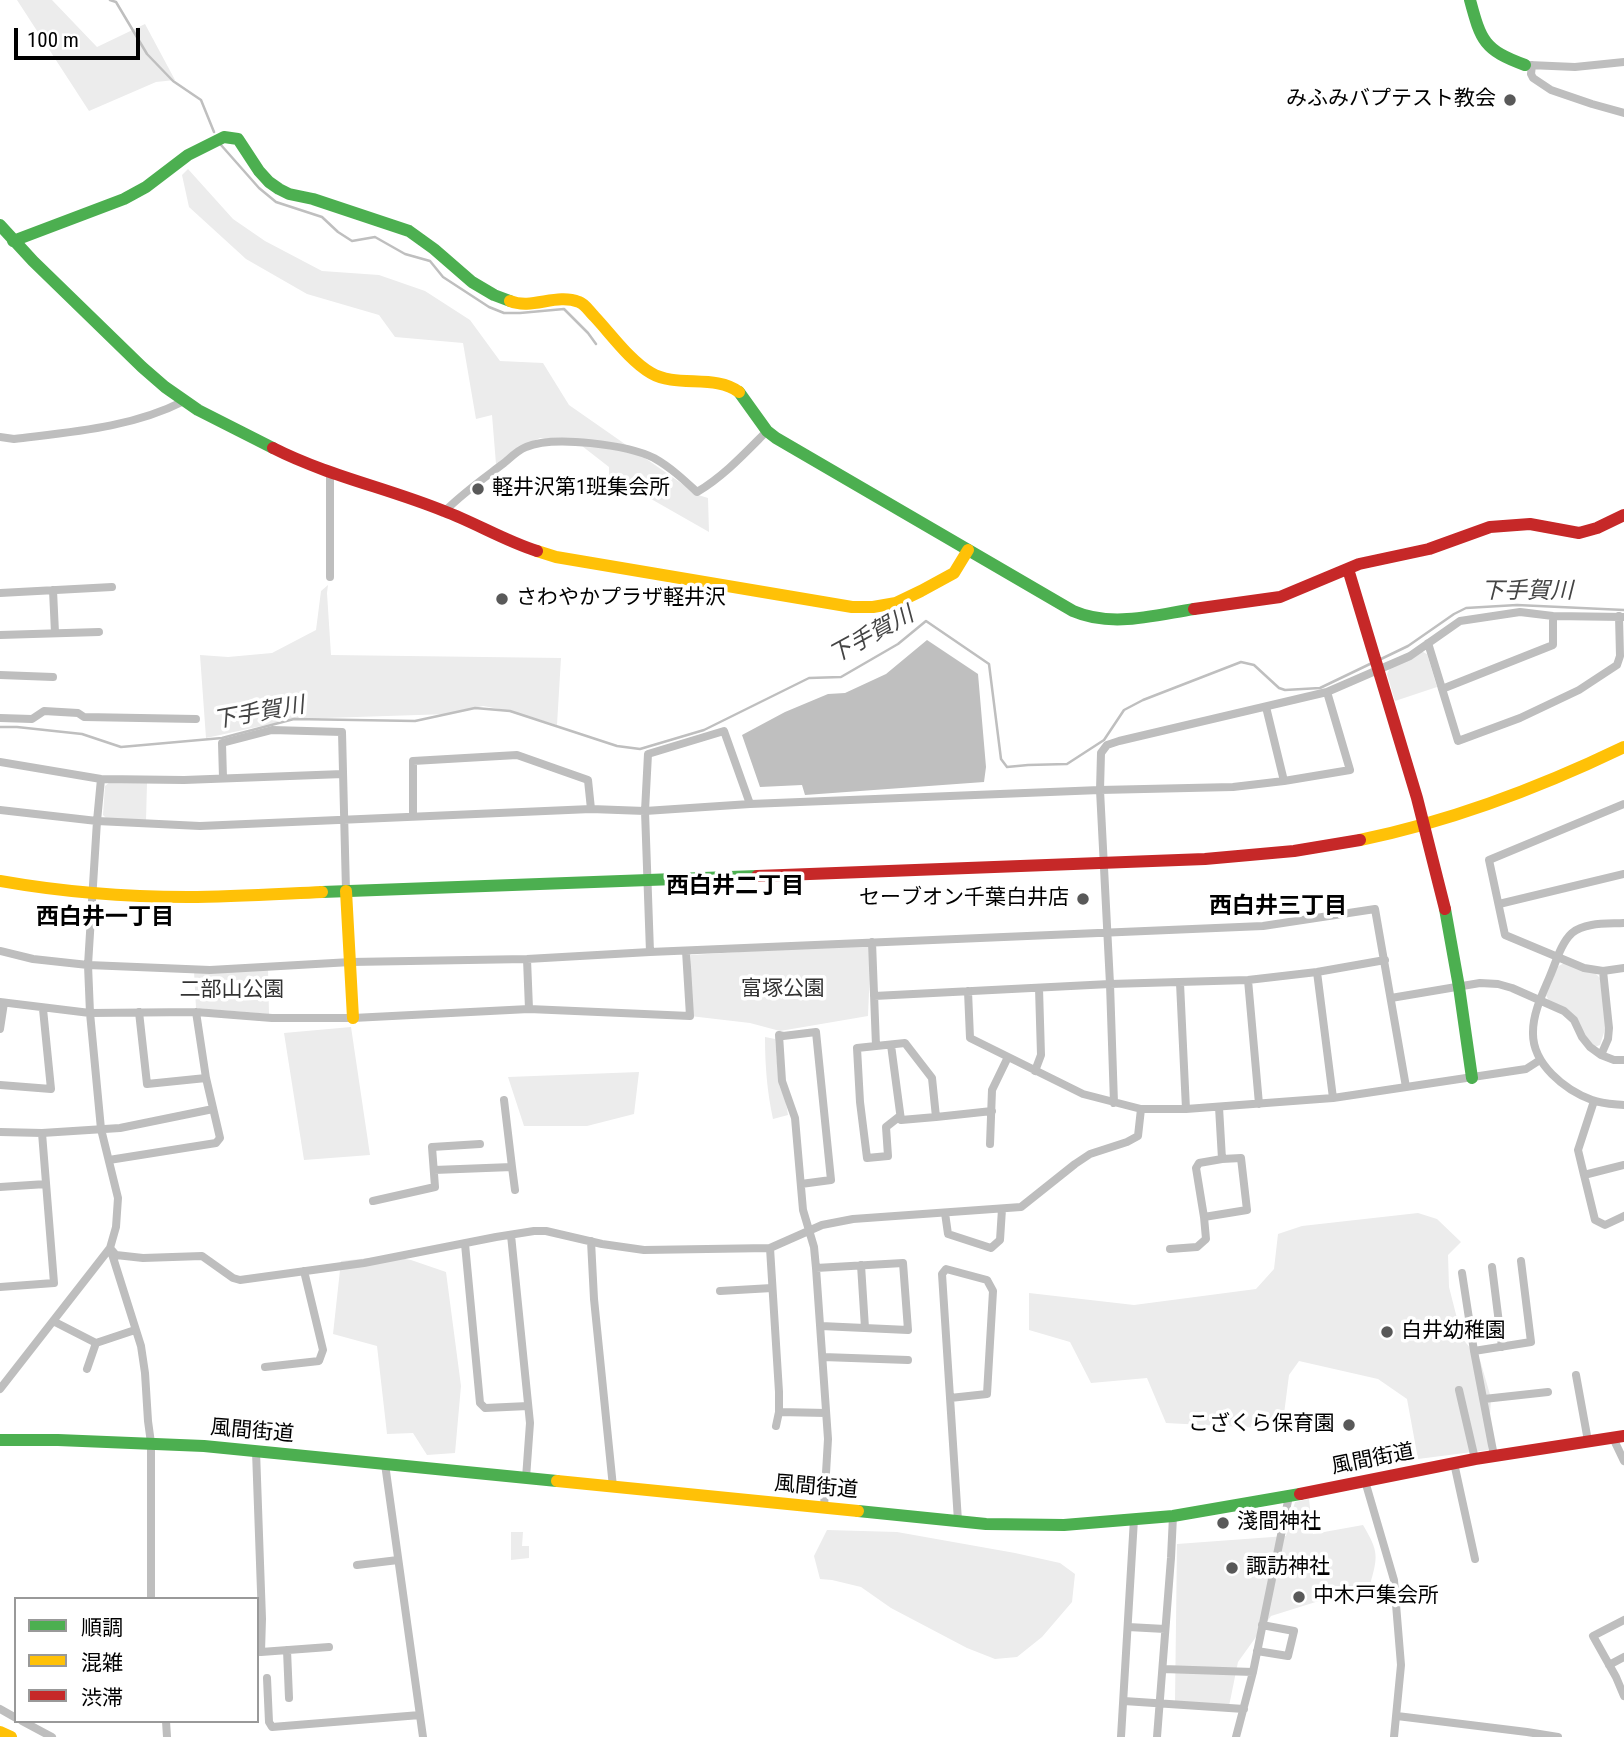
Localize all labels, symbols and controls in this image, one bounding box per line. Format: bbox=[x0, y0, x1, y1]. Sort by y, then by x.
scale bar bbox=[18, 14, 144, 58]
text: 100 m bbox=[27, 28, 79, 52]
place label: みふみバプテスト教会 bbox=[1286, 87, 1496, 113]
marker: みふみバプテスト教会 bbox=[1502, 92, 1518, 108]
place label: 軽井沢第1班集会所 bbox=[492, 476, 670, 502]
marker: 軽井沢第1班集会所 bbox=[470, 481, 486, 497]
water label: 下手賀川 bbox=[1481, 578, 1573, 606]
place label: さわやかプラザ軽井沢 bbox=[516, 586, 726, 612]
marker: さわやかプラザ軽井沢 bbox=[494, 591, 510, 607]
water label: 下手賀川 bbox=[825, 602, 919, 670]
water label: 下手賀川 bbox=[211, 692, 307, 736]
district label: 西白井二丁目 bbox=[666, 873, 804, 901]
place label: セーブオン千葉白井店 bbox=[859, 886, 1069, 912]
marker: セーブオン千葉白井店 bbox=[1075, 891, 1091, 907]
district label: 西白井三丁目 bbox=[1209, 893, 1347, 921]
district label: 西白井一丁目 bbox=[36, 904, 174, 932]
park label: 富塚公園 bbox=[741, 977, 825, 1003]
park label: 二部山公園 bbox=[180, 978, 284, 1004]
place label: 白井幼稚園 bbox=[1401, 1319, 1506, 1345]
marker: 白井幼稚園 bbox=[1379, 1324, 1395, 1340]
place label: こざくら保育園 bbox=[1188, 1412, 1335, 1438]
street label: 風間街道 bbox=[209, 1416, 295, 1448]
marker: こざくら保育園 bbox=[1341, 1417, 1357, 1433]
street label: 風間街道 bbox=[1329, 1440, 1417, 1480]
street label: 風間街道 bbox=[773, 1472, 859, 1504]
place label: 淺間神社 bbox=[1237, 1510, 1321, 1536]
marker: 淺間神社 bbox=[1215, 1515, 1231, 1531]
place label: 諏訪神社 bbox=[1246, 1555, 1330, 1581]
marker: 諏訪神社 bbox=[1224, 1560, 1240, 1576]
place label: 中木戸集会所 bbox=[1313, 1584, 1439, 1610]
marker: 中木戸集会所 bbox=[1291, 1589, 1307, 1605]
legend bbox=[14, 1597, 259, 1723]
text: 順調 bbox=[81, 1616, 123, 1640]
text: 混雑 bbox=[81, 1651, 123, 1675]
text: 渋滞 bbox=[81, 1686, 123, 1710]

